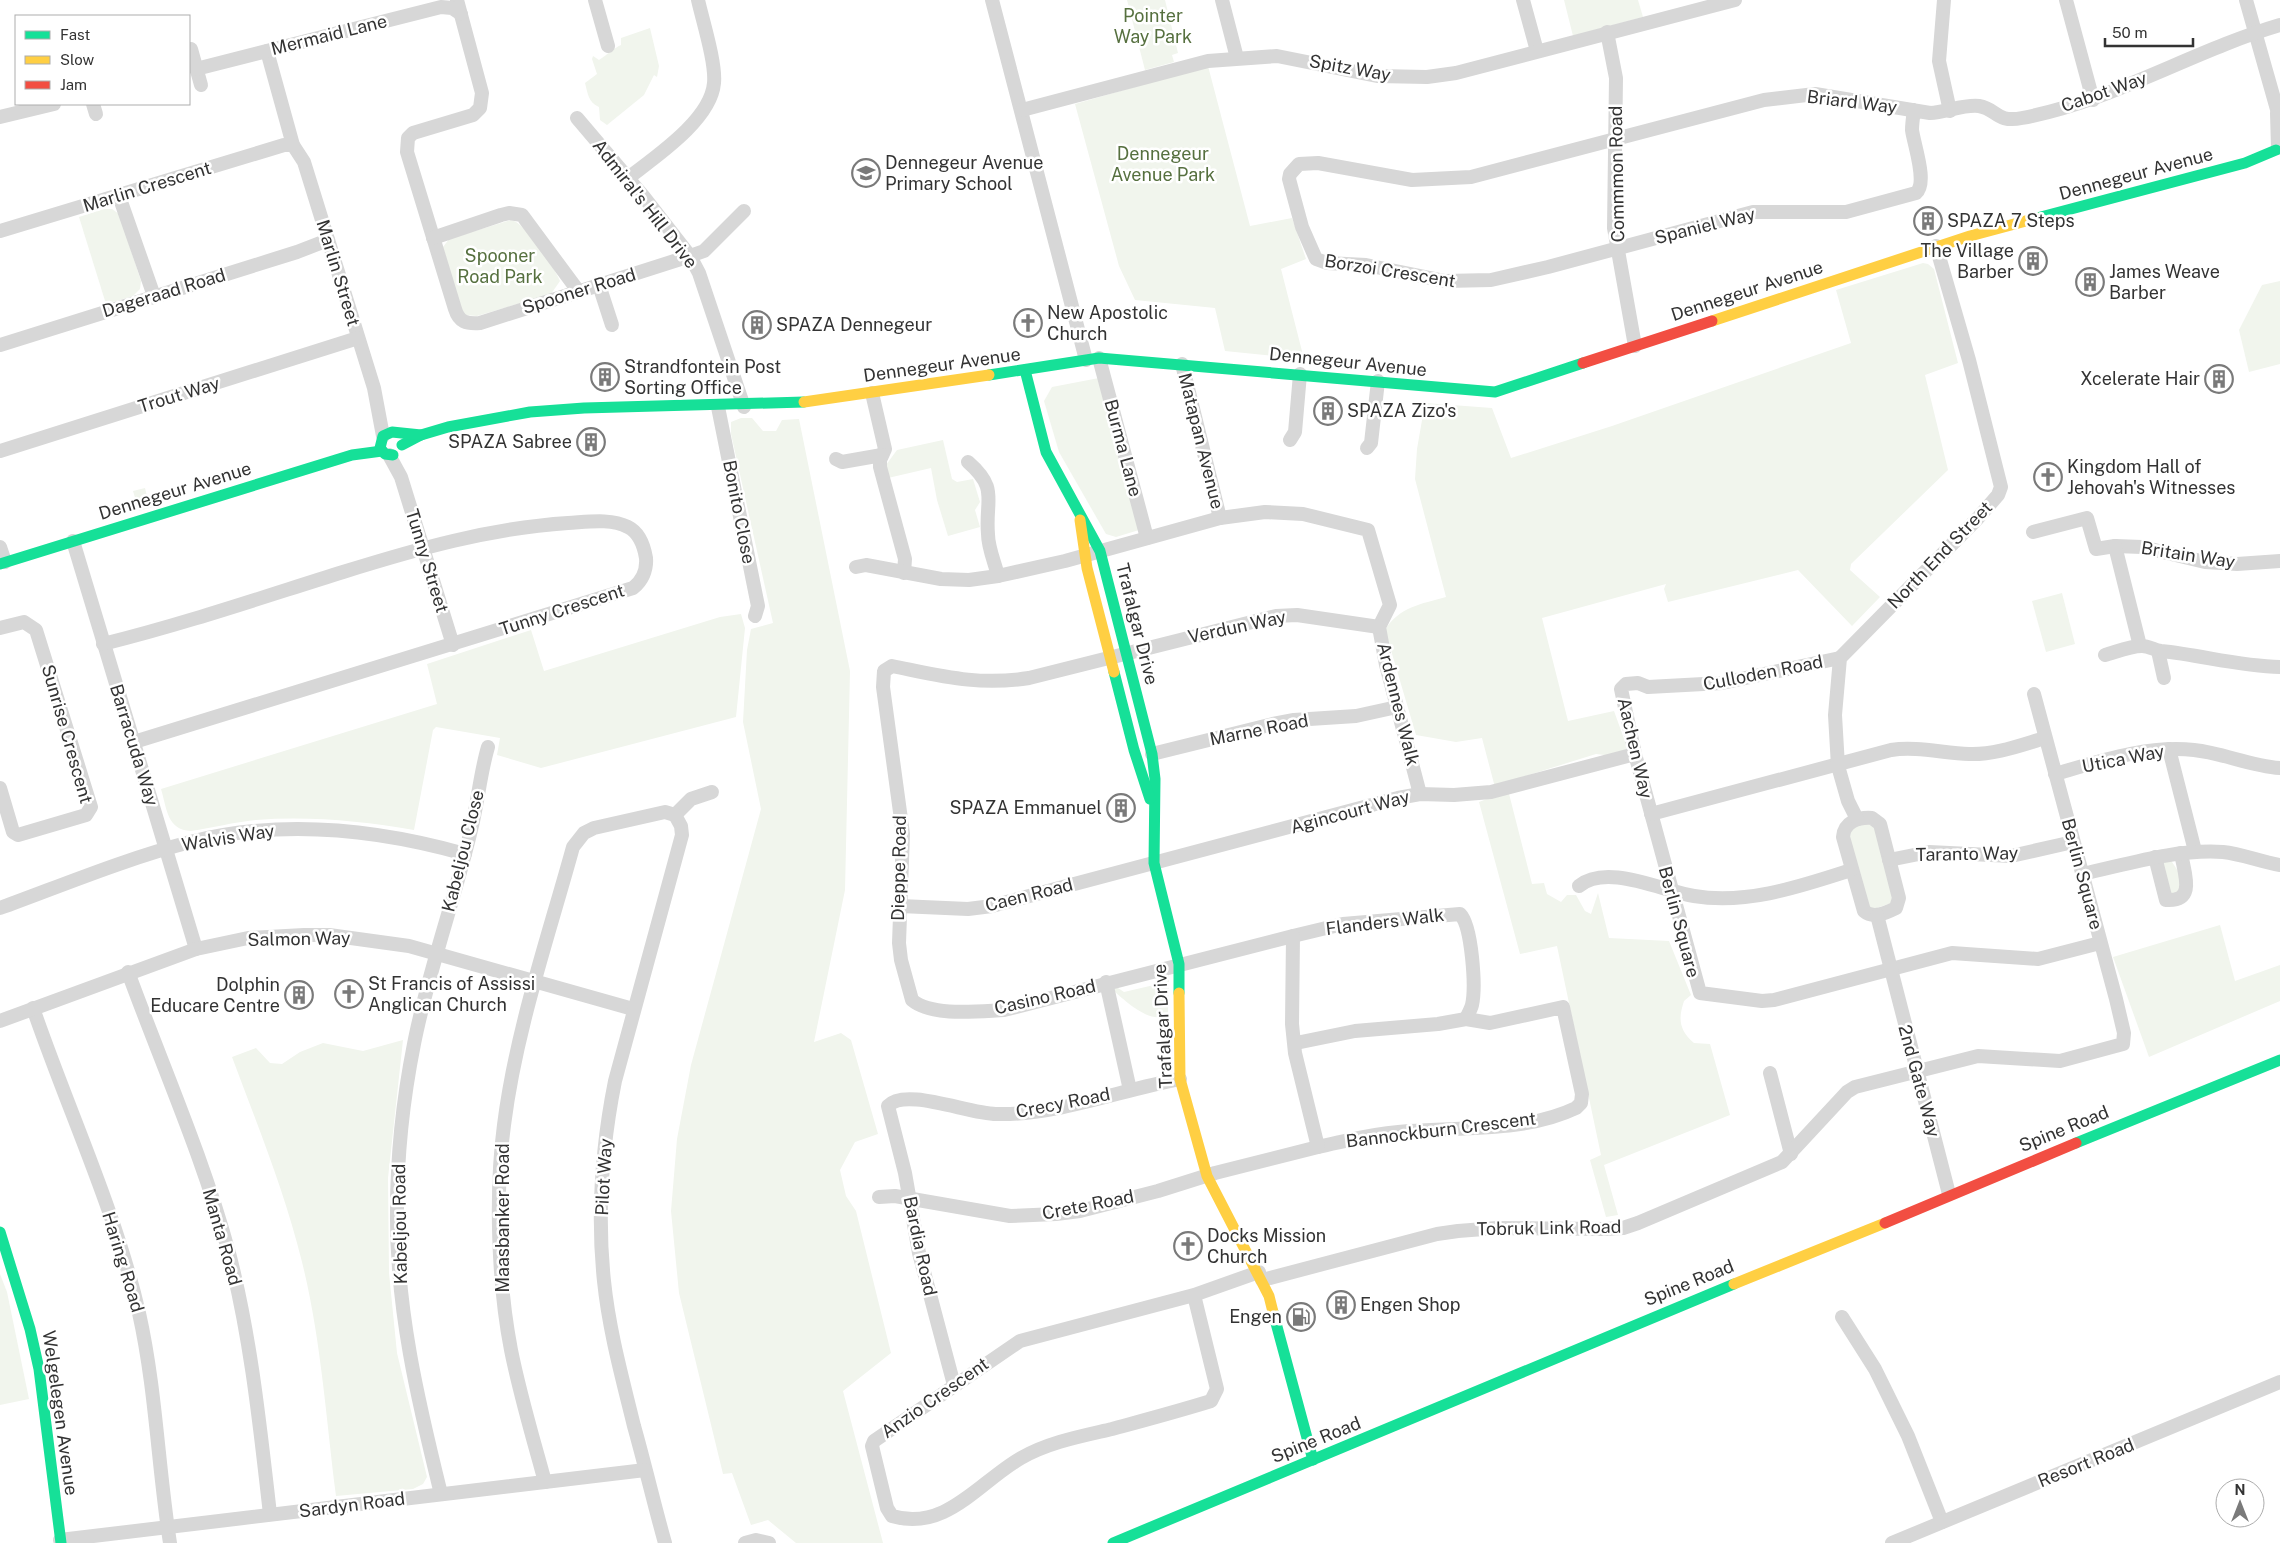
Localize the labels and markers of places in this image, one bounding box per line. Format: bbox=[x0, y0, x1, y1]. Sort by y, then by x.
place label: Dennegeur Avenue Primary School bbox=[885, 152, 1043, 194]
school or university icon: Dennegeur Avenue Primary School bbox=[851, 158, 881, 188]
building icon: SPAZA 7 Steps bbox=[1913, 206, 1943, 236]
place label: SPAZA 7 Steps bbox=[1947, 210, 2075, 231]
place label: The Village Barber bbox=[1921, 240, 2014, 282]
building icon: The Village Barber bbox=[2018, 246, 2048, 276]
place label: James Weave Barber bbox=[2109, 261, 2220, 303]
building icon: James Weave Barber bbox=[2075, 267, 2105, 297]
place label: New Apostolic Church bbox=[1047, 302, 1168, 344]
church icon: New Apostolic Church bbox=[1013, 308, 1043, 338]
building icon: SPAZA Dennegeur bbox=[742, 310, 772, 340]
place label: SPAZA Dennegeur bbox=[776, 314, 932, 335]
place label: Strandfontein Post Sorting Office bbox=[624, 356, 781, 398]
building icon: Strandfontein Post Sorting Office bbox=[590, 362, 620, 392]
building icon: Xcelerate Hair bbox=[2204, 364, 2234, 394]
place label: Xcelerate Hair bbox=[2080, 368, 2200, 389]
building icon: SPAZA Zizo's bbox=[1313, 396, 1343, 426]
place label: SPAZA Zizo's bbox=[1347, 400, 1456, 421]
building icon: SPAZA Sabree bbox=[576, 427, 606, 457]
place label: SPAZA Sabree bbox=[448, 431, 572, 452]
place label: Kingdom Hall of Jehovah's Witnesses bbox=[2067, 456, 2235, 498]
church icon: Kingdom Hall of Jehovah's Witnesses bbox=[2033, 462, 2063, 492]
building icon: SPAZA Emmanuel bbox=[1106, 793, 1136, 823]
place label: SPAZA Emmanuel bbox=[950, 797, 1102, 818]
place label: St Francis of Assissi Anglican Church bbox=[368, 973, 535, 1015]
place label: Dolphin Educare Centre bbox=[150, 974, 280, 1016]
church icon: St Francis of Assissi Anglican Church bbox=[334, 979, 364, 1009]
building icon: Dolphin Educare Centre bbox=[284, 980, 314, 1010]
place label: Docks Mission Church bbox=[1207, 1225, 1326, 1267]
church icon: Docks Mission Church bbox=[1173, 1231, 1203, 1261]
building icon: Engen Shop bbox=[1326, 1290, 1356, 1320]
place label: Engen Shop bbox=[1360, 1294, 1461, 1315]
fuel station icon: Engen bbox=[1286, 1302, 1316, 1332]
place label: Engen bbox=[1229, 1306, 1282, 1327]

